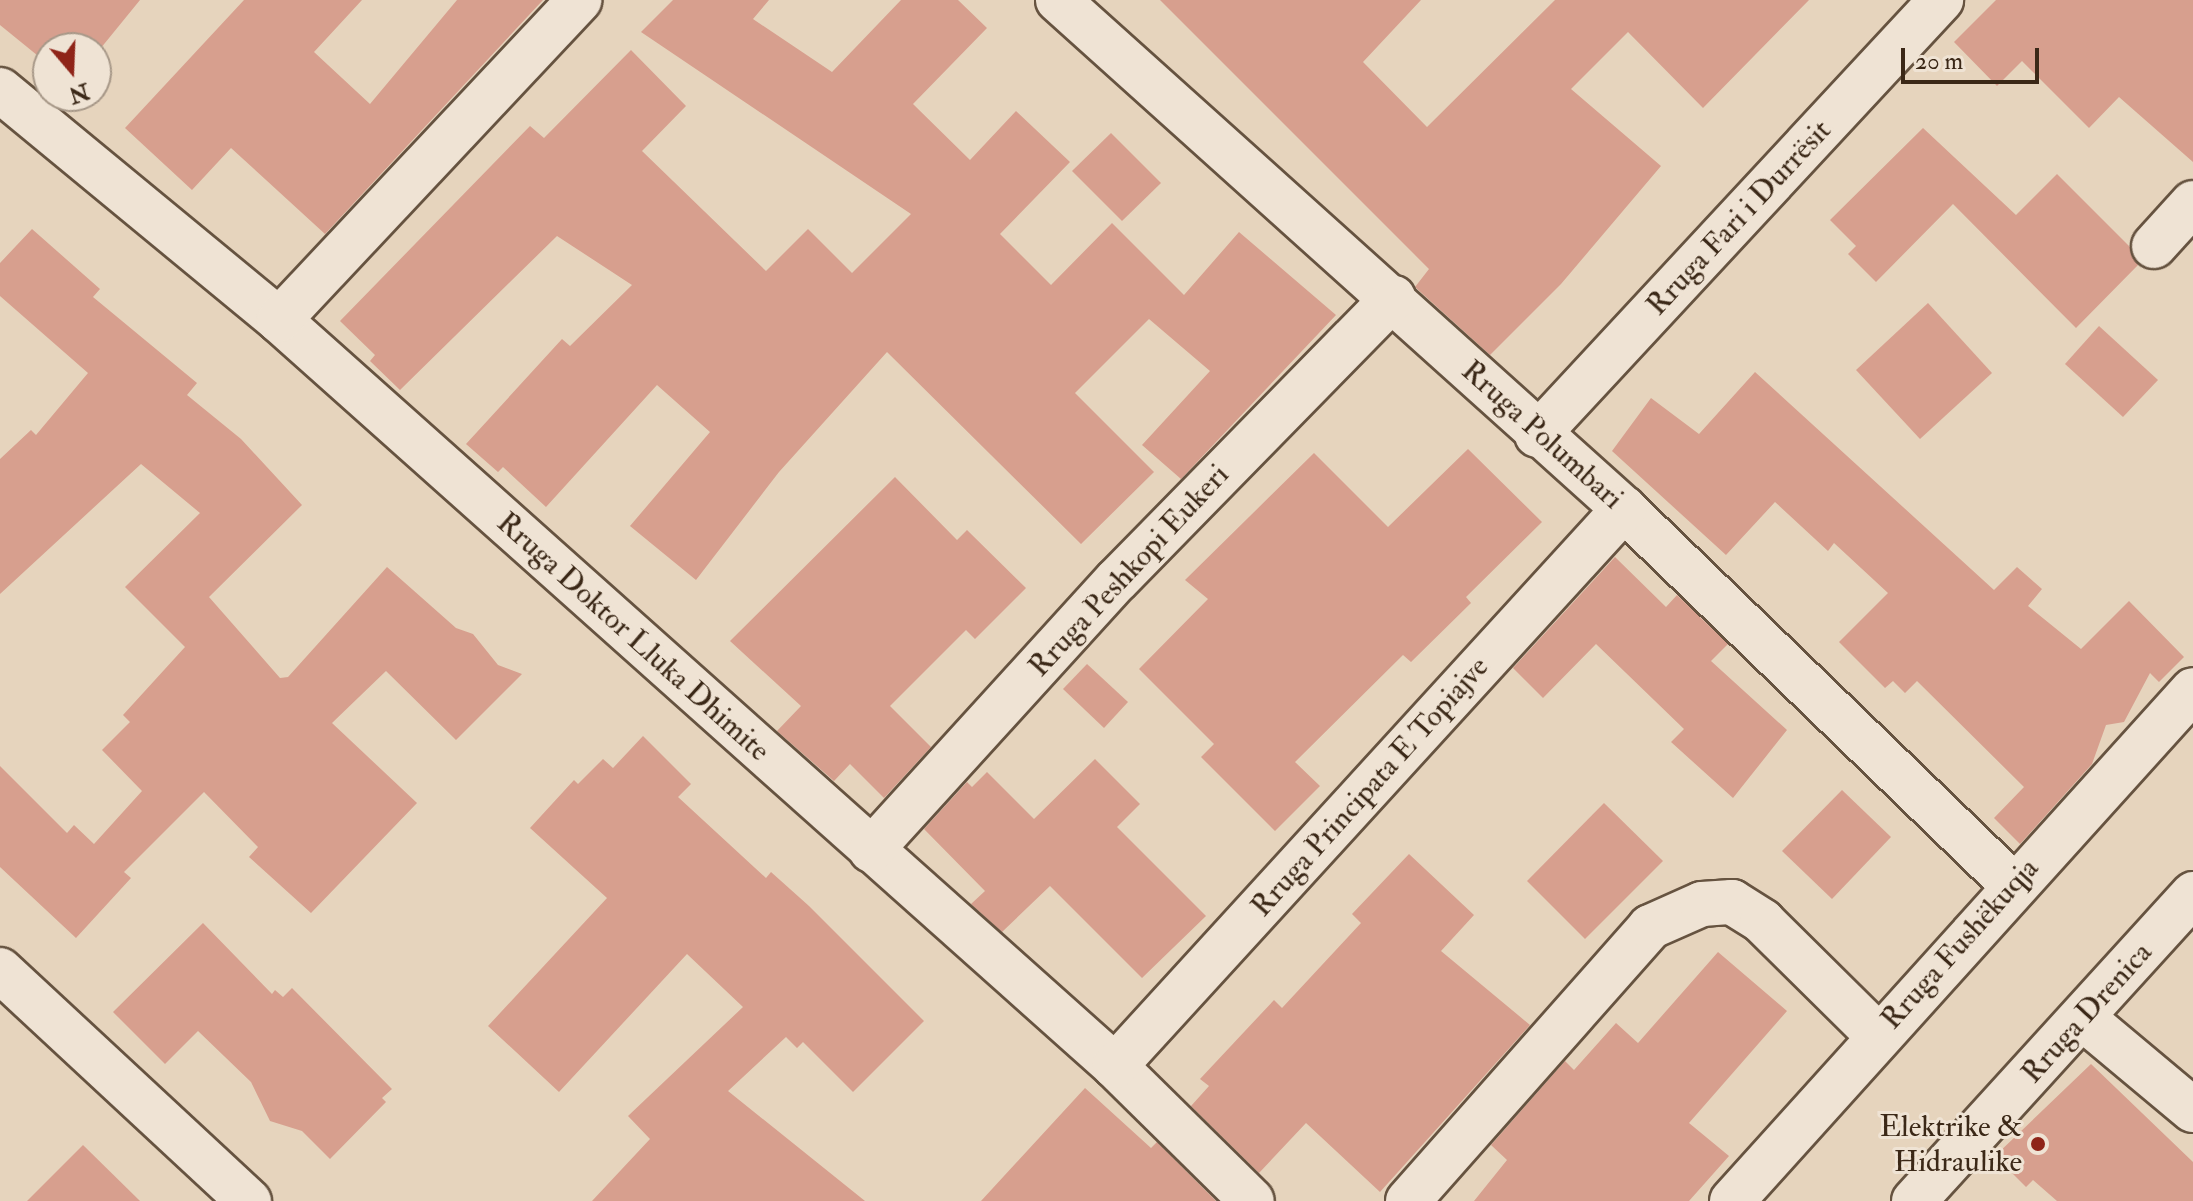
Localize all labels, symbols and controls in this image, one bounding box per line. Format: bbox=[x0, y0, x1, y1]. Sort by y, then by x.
north arrow bbox=[32, 32, 112, 112]
scale bar bbox=[1905, 32, 2043, 82]
text: 20 m bbox=[1915, 46, 1963, 77]
text: N bbox=[65, 76, 93, 109]
street label: Rruga Fari i Durrësit bbox=[1639, 113, 1839, 323]
street label: Rruga Polumbari bbox=[1454, 353, 1630, 517]
street label: Rruga Peshkopi Eukeri bbox=[1021, 457, 1237, 685]
street label: Rruga Doktor Lluka Dhimite bbox=[489, 505, 777, 769]
street label: Rruga Principata E Topiajve bbox=[1244, 650, 1496, 924]
street label: Rruga Fushëkuqja bbox=[1874, 851, 2046, 1037]
street label: Rruga Drenica bbox=[2014, 935, 2160, 1091]
place label: Elektrike & Hidraulike bbox=[1880, 1109, 2022, 1180]
marker: Elektrike & Hidraulike bbox=[2029, 1135, 2047, 1153]

